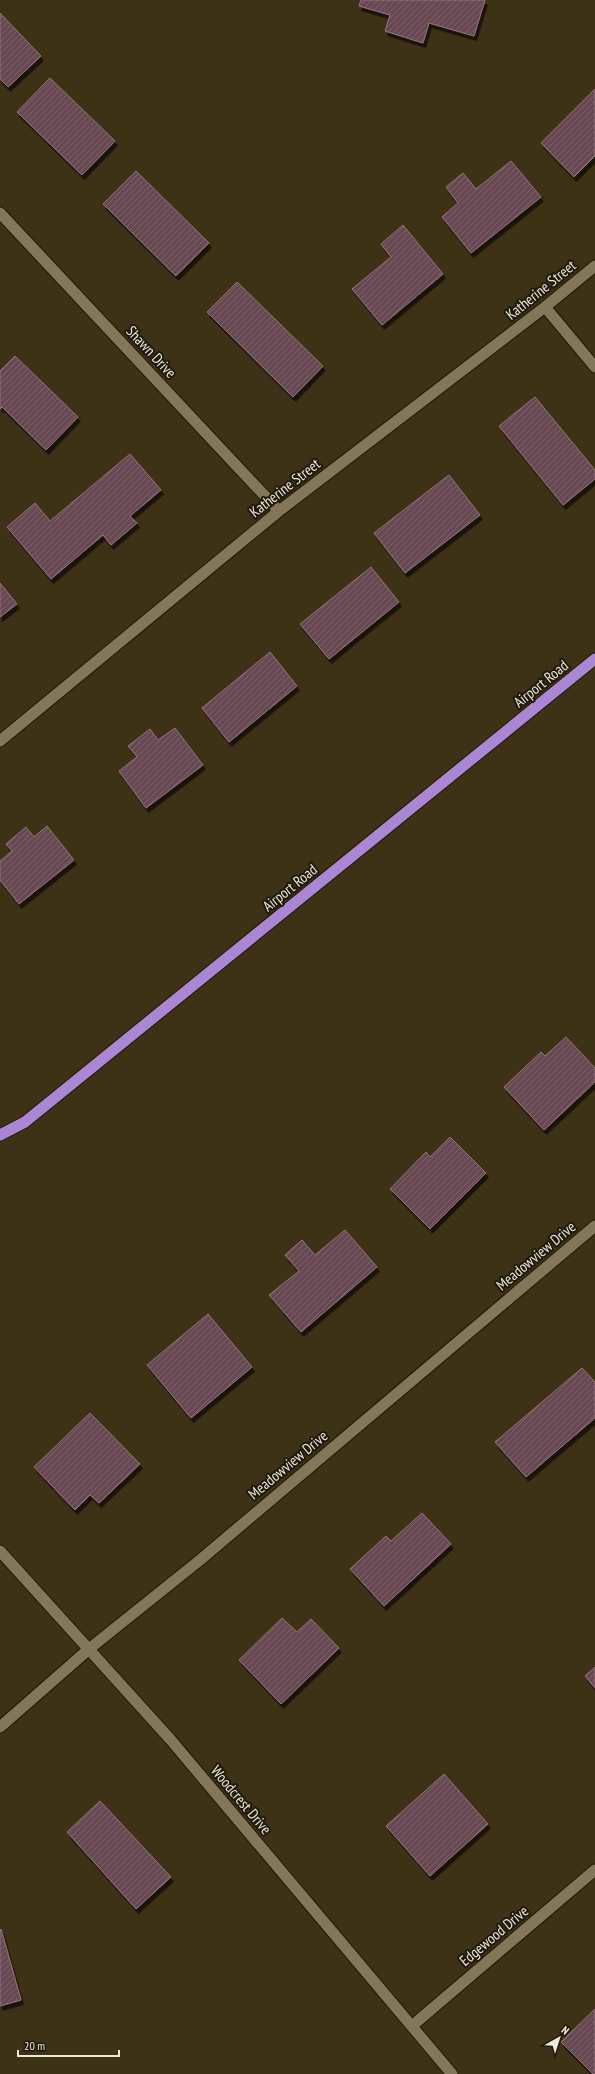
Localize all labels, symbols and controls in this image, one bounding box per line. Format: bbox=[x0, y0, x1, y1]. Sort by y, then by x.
street label: Katherine Street bbox=[502, 256, 579, 324]
street label: Shawn Drive bbox=[122, 321, 180, 382]
street label: Katherine Street bbox=[246, 454, 324, 521]
street label: Airport Road bbox=[510, 656, 572, 711]
street label: Airport Road bbox=[259, 860, 321, 915]
street label: Meadowview Drive bbox=[492, 1217, 579, 1294]
street label: Meadowview Drive bbox=[244, 1426, 331, 1503]
street label: Woodcrest Drive bbox=[207, 1761, 276, 1838]
street label: Edgewood Drive bbox=[455, 1901, 532, 1970]
north arrow bbox=[539, 2018, 579, 2058]
text: N bbox=[559, 2023, 572, 2038]
scale bar bbox=[18, 2032, 119, 2058]
text: 20 m bbox=[24, 2038, 45, 2053]

